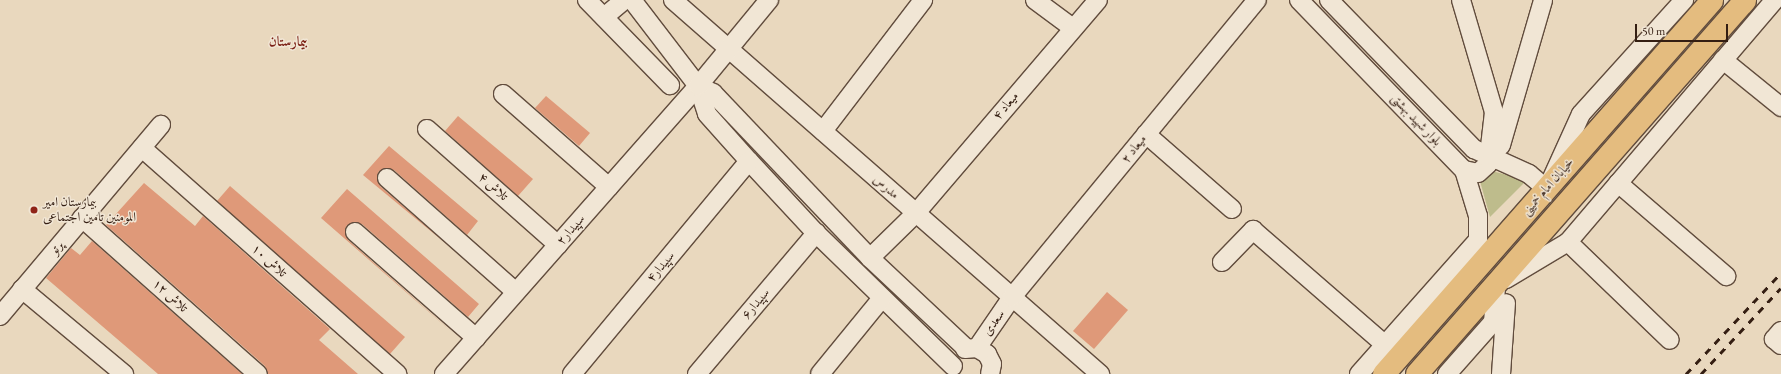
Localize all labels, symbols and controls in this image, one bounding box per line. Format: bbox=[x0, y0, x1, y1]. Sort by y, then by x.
scale bar bbox=[1637, 16, 1730, 42]
text: 50 m bbox=[1642, 23, 1665, 39]
district label: بیمارستان bbox=[269, 33, 307, 49]
street label: میعاد ۴ bbox=[990, 89, 1022, 123]
street label: بلوار شهید بهشتی bbox=[1387, 91, 1445, 149]
street label: میعاد ۲ bbox=[1118, 132, 1150, 166]
street label: خیابان امام خمینی bbox=[1519, 155, 1577, 219]
street label: تلاش ۴ bbox=[475, 170, 511, 204]
street label: مدرس bbox=[870, 172, 902, 202]
place label: بیمارستان امیر المومنین تامین اجتماعی bbox=[43, 195, 136, 226]
marker: بیمارستان امیر المومنین تامین اجتماعی bbox=[28, 204, 40, 216]
street label: سپیدار۲ bbox=[553, 212, 589, 248]
street label: پرتو bbox=[47, 238, 67, 258]
street label: تلاش ۱۰ bbox=[248, 241, 290, 281]
street label: سپیدار۴ bbox=[644, 248, 678, 286]
street label: تلاش ۱۲ bbox=[149, 276, 191, 316]
street label: سپیدار۶ bbox=[739, 285, 773, 323]
street label: سعدی bbox=[980, 307, 1008, 339]

